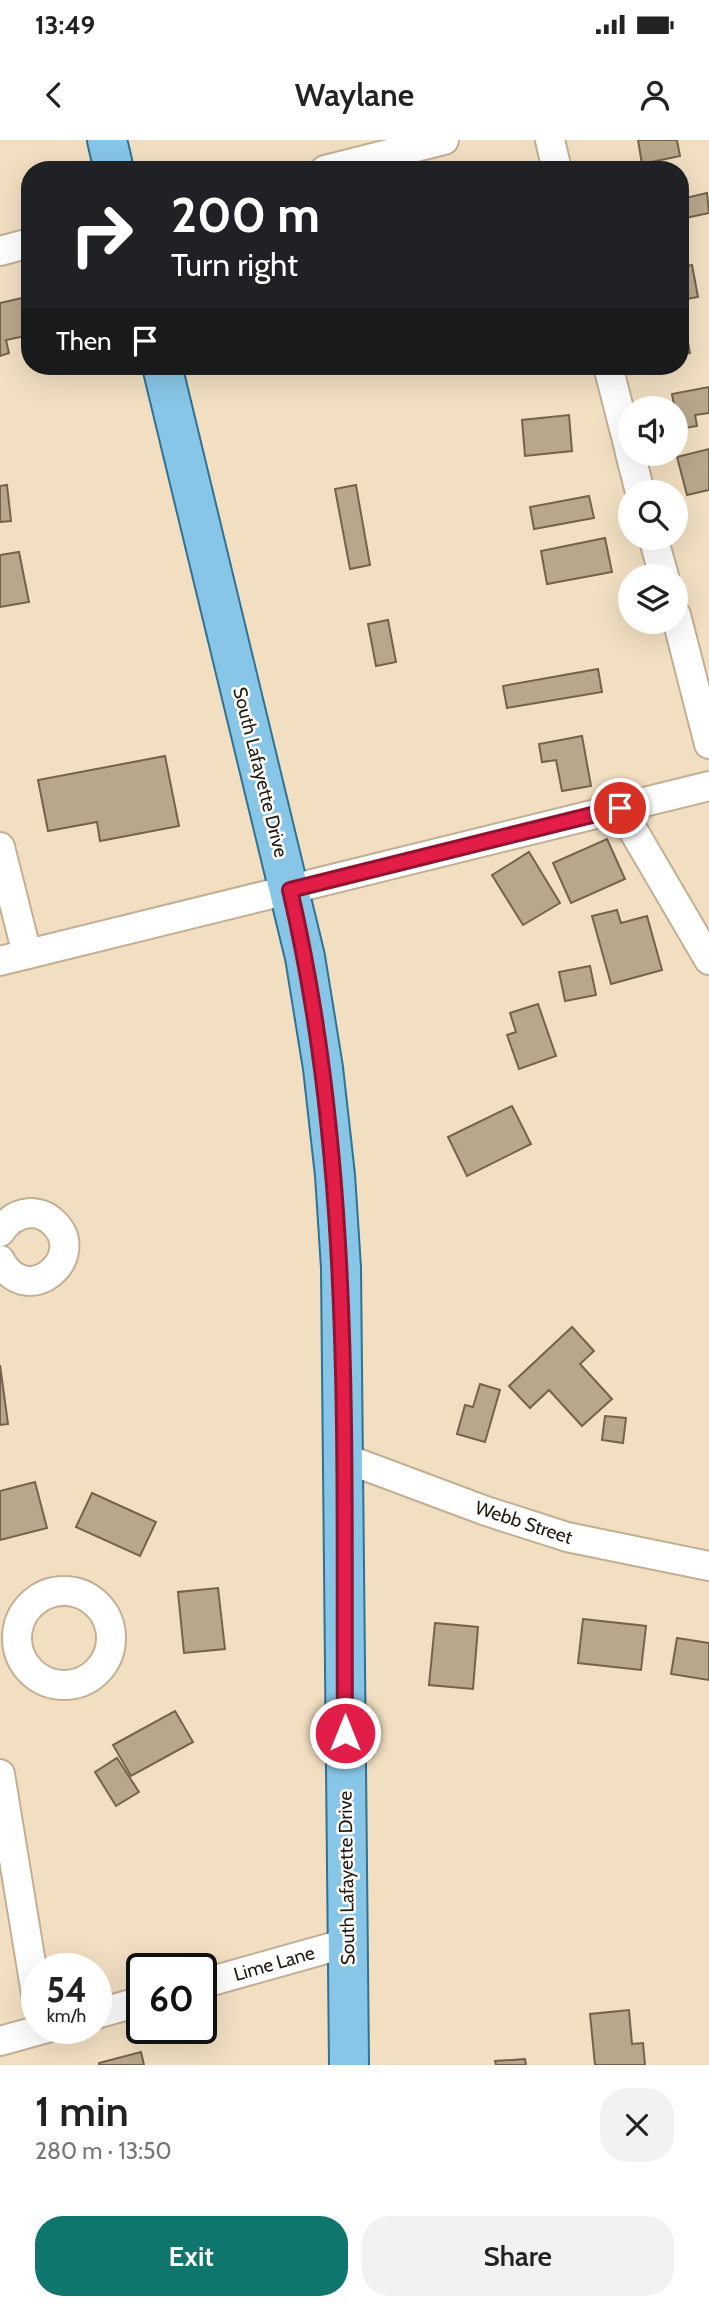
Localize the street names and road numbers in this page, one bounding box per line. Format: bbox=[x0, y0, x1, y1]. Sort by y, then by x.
street label: South Lafayette Drive bbox=[228, 685, 293, 860]
street label: Webb Street bbox=[472, 1496, 576, 1549]
street label: South Lafayette Drive bbox=[333, 1790, 360, 1965]
street label: Lime Lane bbox=[231, 1941, 318, 1986]

